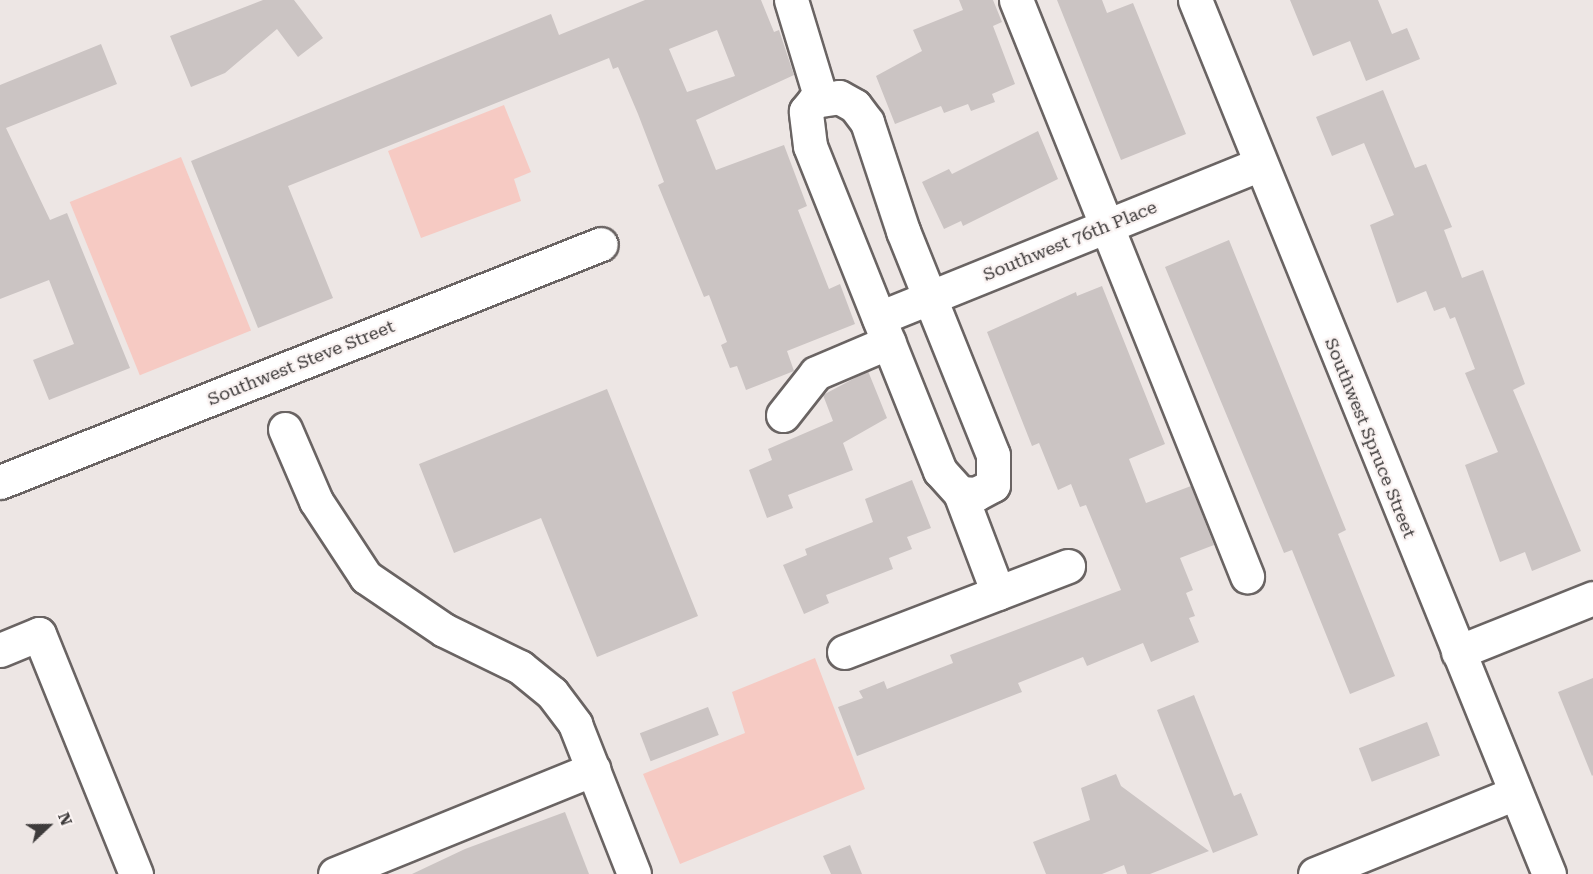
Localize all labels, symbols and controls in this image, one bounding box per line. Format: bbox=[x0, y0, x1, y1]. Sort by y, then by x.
street label: Southwest 76th Place bbox=[980, 196, 1160, 286]
street label: Southwest Steve Street bbox=[204, 316, 398, 410]
street label: Southwest Spruce Street bbox=[1320, 335, 1420, 541]
north arrow bbox=[18, 796, 78, 856]
text: N bbox=[54, 810, 76, 828]

